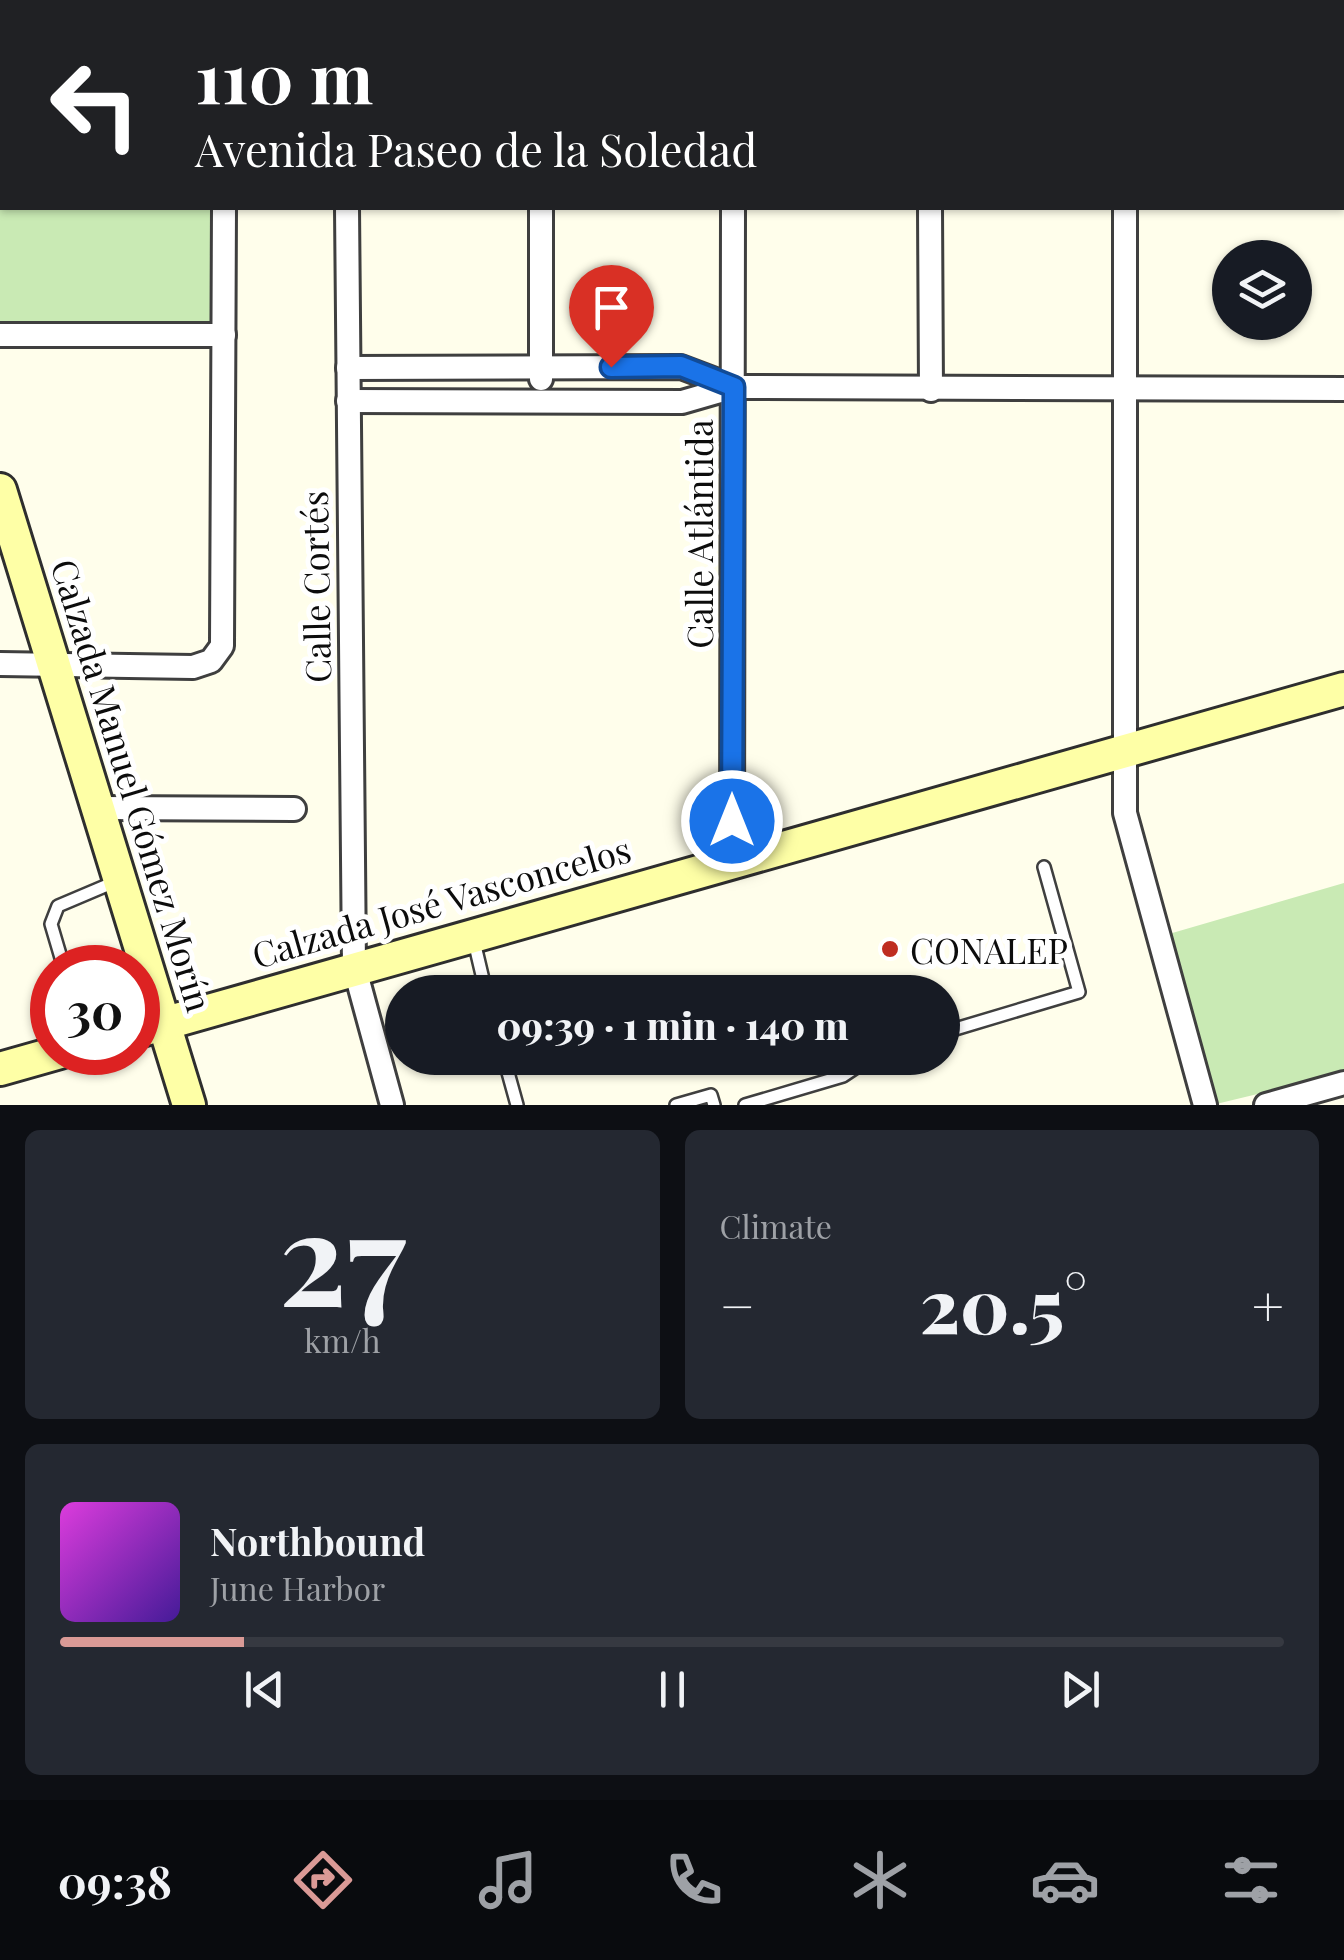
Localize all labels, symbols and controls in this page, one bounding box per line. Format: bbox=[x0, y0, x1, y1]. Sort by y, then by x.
text: 110 m bbox=[195, 28, 373, 122]
icon: left bbox=[30, 40, 160, 170]
text: Avenida Paseo de la Soledad bbox=[195, 118, 757, 178]
map controls bbox=[1212, 240, 1312, 340]
button: layers bbox=[1212, 240, 1312, 340]
pin bbox=[569, 265, 654, 368]
icon: arrive bbox=[584, 280, 639, 335]
street label: Calle Atlántida bbox=[675, 419, 722, 649]
street label: Calle Cortés bbox=[290, 491, 340, 683]
street label: Calzada Manuel Gómez Morín bbox=[42, 553, 224, 1017]
position arrow bbox=[680, 769, 784, 873]
street label: Calzada José Vasconcelos bbox=[246, 824, 636, 978]
place label: CONALEP bbox=[910, 926, 1068, 973]
marker: CONALEP bbox=[879, 938, 901, 960]
speed limit sign: 30 bbox=[30, 945, 160, 1075]
text: 09:39 · 1 min · 140 m bbox=[497, 999, 849, 1050]
text: 27 bbox=[279, 1166, 406, 1340]
text: Climate bbox=[720, 1204, 832, 1247]
text: 20.5° bbox=[920, 1253, 1087, 1353]
text: − bbox=[720, 1267, 755, 1341]
text: + bbox=[1252, 1267, 1284, 1341]
text: km/h bbox=[304, 1318, 381, 1361]
text: Northbound bbox=[210, 1515, 425, 1566]
text: June Harbor bbox=[210, 1566, 385, 1609]
icon: previous bbox=[237, 1662, 292, 1717]
icon: pause bbox=[645, 1662, 700, 1717]
icon: next bbox=[1053, 1662, 1108, 1717]
icon: directions bbox=[288, 1845, 358, 1915]
icon: music bbox=[473, 1845, 543, 1915]
icon: phone bbox=[659, 1845, 729, 1915]
icon: climate bbox=[845, 1845, 915, 1915]
icon: car bbox=[1030, 1845, 1100, 1915]
icon: filters bbox=[1216, 1845, 1286, 1915]
text: 09:38 bbox=[58, 1850, 172, 1910]

